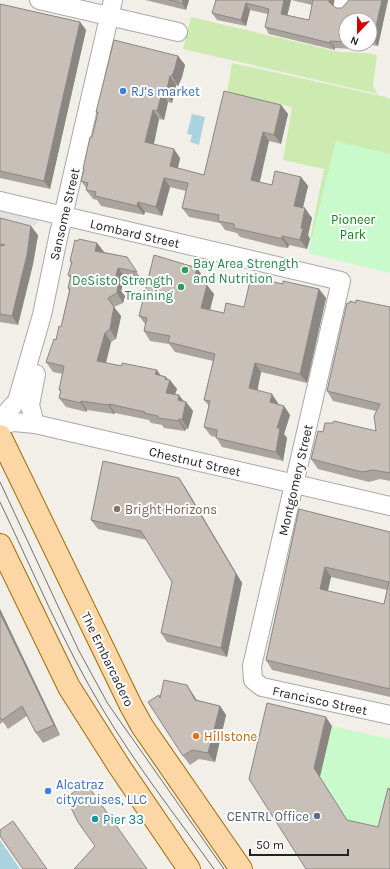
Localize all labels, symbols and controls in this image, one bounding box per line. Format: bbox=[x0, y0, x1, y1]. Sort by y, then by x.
north arrow bbox=[338, 12, 378, 52]
text: N bbox=[348, 33, 361, 48]
place label: RJ’s market bbox=[131, 84, 200, 99]
marker: RJ’s market bbox=[118, 86, 128, 96]
street label: Sansome Street bbox=[47, 166, 82, 262]
park label: Pioneer Park bbox=[331, 212, 375, 242]
street label: Lombard Street bbox=[89, 216, 181, 251]
place label: Bay Area Strength and Nutrition bbox=[193, 256, 299, 286]
marker: Bay Area Strength and Nutrition bbox=[180, 265, 190, 275]
place label: DeSisto Strength Training bbox=[72, 273, 174, 303]
marker: DeSisto Strength Training bbox=[176, 282, 186, 292]
street label: Montgomery Street bbox=[275, 423, 316, 537]
street label: Chestnut Street bbox=[148, 444, 242, 479]
place label: Bright Horizons bbox=[125, 502, 217, 517]
marker: Bright Horizons bbox=[112, 504, 122, 514]
street label: The Embarcadero bbox=[78, 610, 137, 709]
street label: Francisco Street bbox=[271, 683, 369, 718]
place label: Hillstone bbox=[204, 729, 258, 744]
marker: Hillstone bbox=[191, 731, 201, 741]
place label: Alcatraz citycruises, LLC bbox=[56, 777, 147, 807]
marker: Alcatraz citycruises, LLC bbox=[43, 786, 53, 796]
place label: CENTRL Office bbox=[227, 809, 309, 824]
marker: CENTRL Office bbox=[312, 811, 322, 821]
place label: Pier 33 bbox=[103, 812, 144, 827]
marker: Pier 33 bbox=[90, 814, 100, 824]
scale bar bbox=[250, 831, 348, 857]
text: 50 m bbox=[256, 838, 284, 852]

